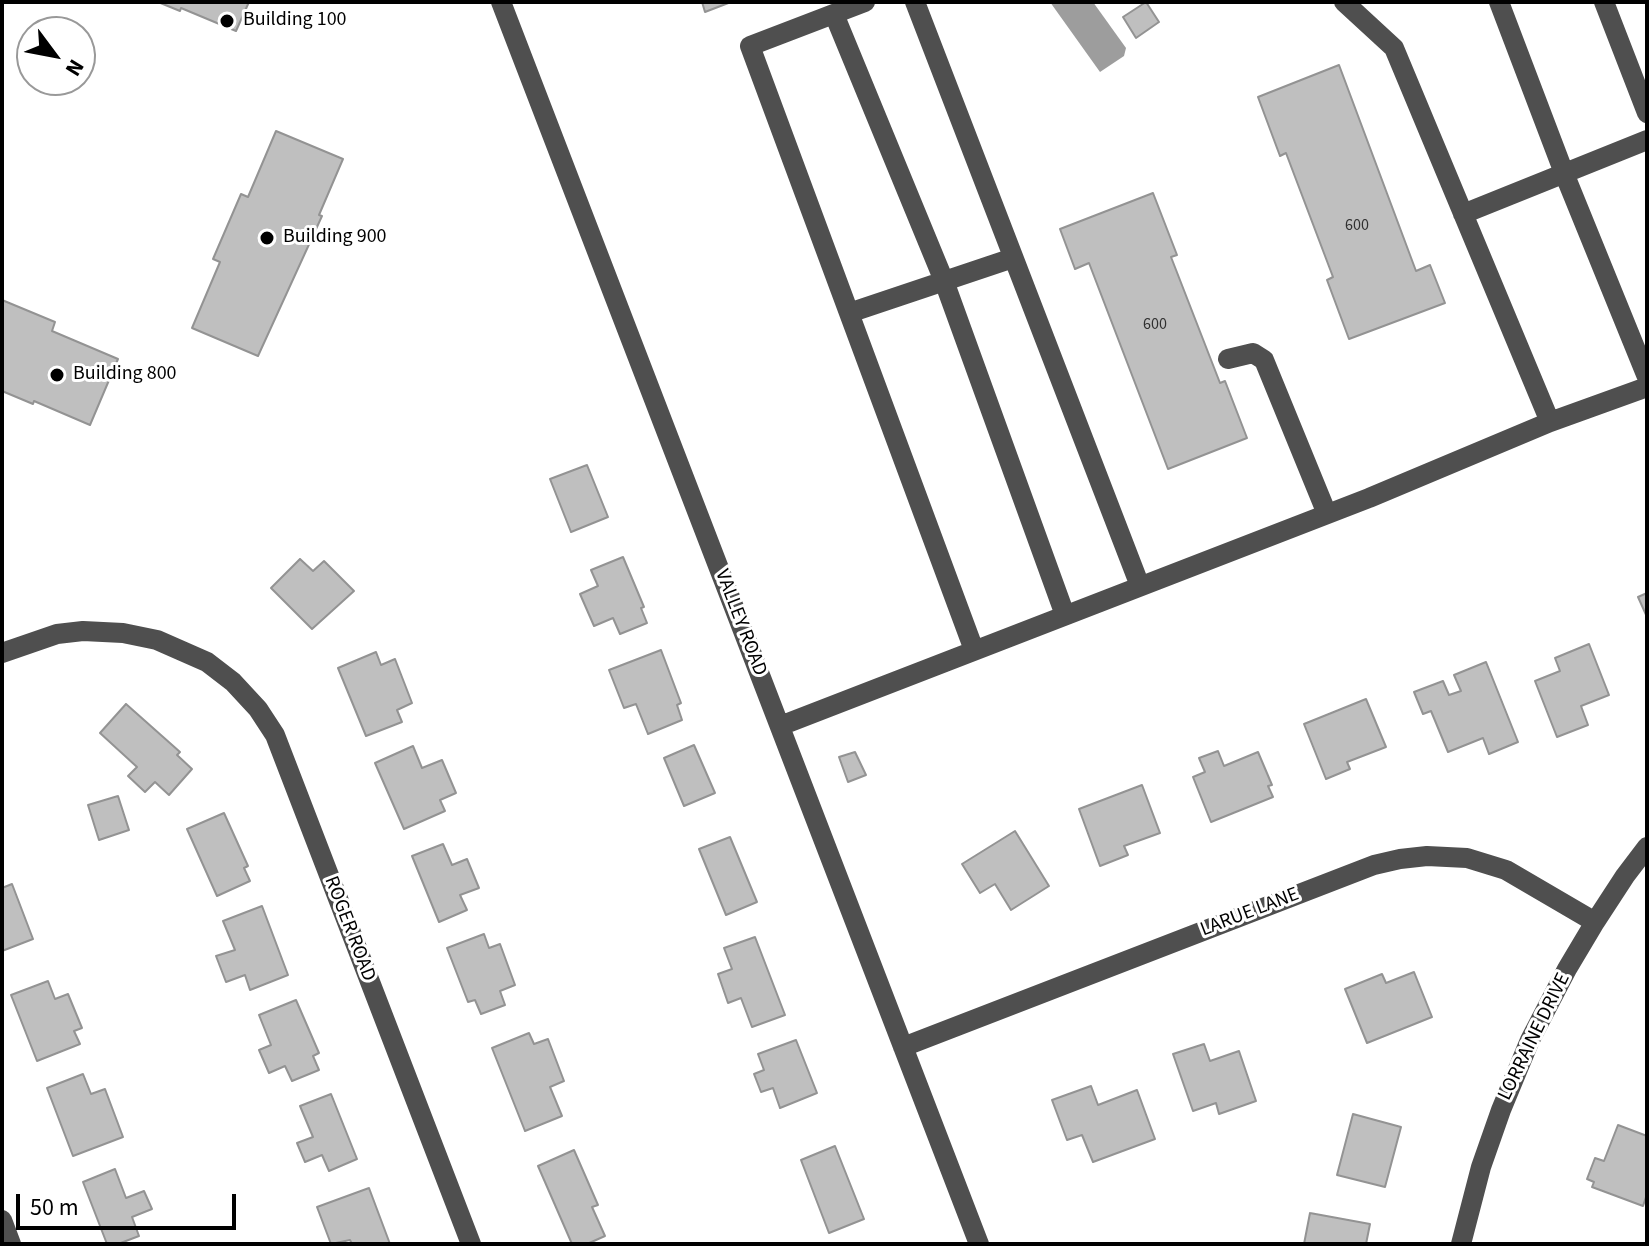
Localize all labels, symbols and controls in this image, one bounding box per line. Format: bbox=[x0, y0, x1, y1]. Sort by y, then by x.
place label: Building 100 bbox=[243, 9, 347, 33]
marker: Building 100 bbox=[218, 12, 236, 30]
north arrow bbox=[16, 16, 96, 96]
text: N bbox=[57, 53, 92, 82]
house number: 600 bbox=[1345, 216, 1369, 236]
place label: Building 900 bbox=[283, 226, 387, 250]
marker: Building 900 bbox=[258, 229, 276, 247]
house number: 600 bbox=[1143, 315, 1167, 335]
place label: Building 800 bbox=[73, 363, 177, 387]
marker: Building 800 bbox=[48, 366, 66, 384]
street label: VALLEY ROAD bbox=[709, 566, 771, 680]
street label: ROGER ROAD bbox=[318, 873, 380, 985]
street label: LARUE LANE bbox=[1197, 883, 1303, 943]
street label: LORRAINE DRIVE bbox=[1494, 969, 1576, 1105]
scale bar bbox=[20, 1178, 240, 1228]
text: 50 m bbox=[30, 1190, 79, 1225]

